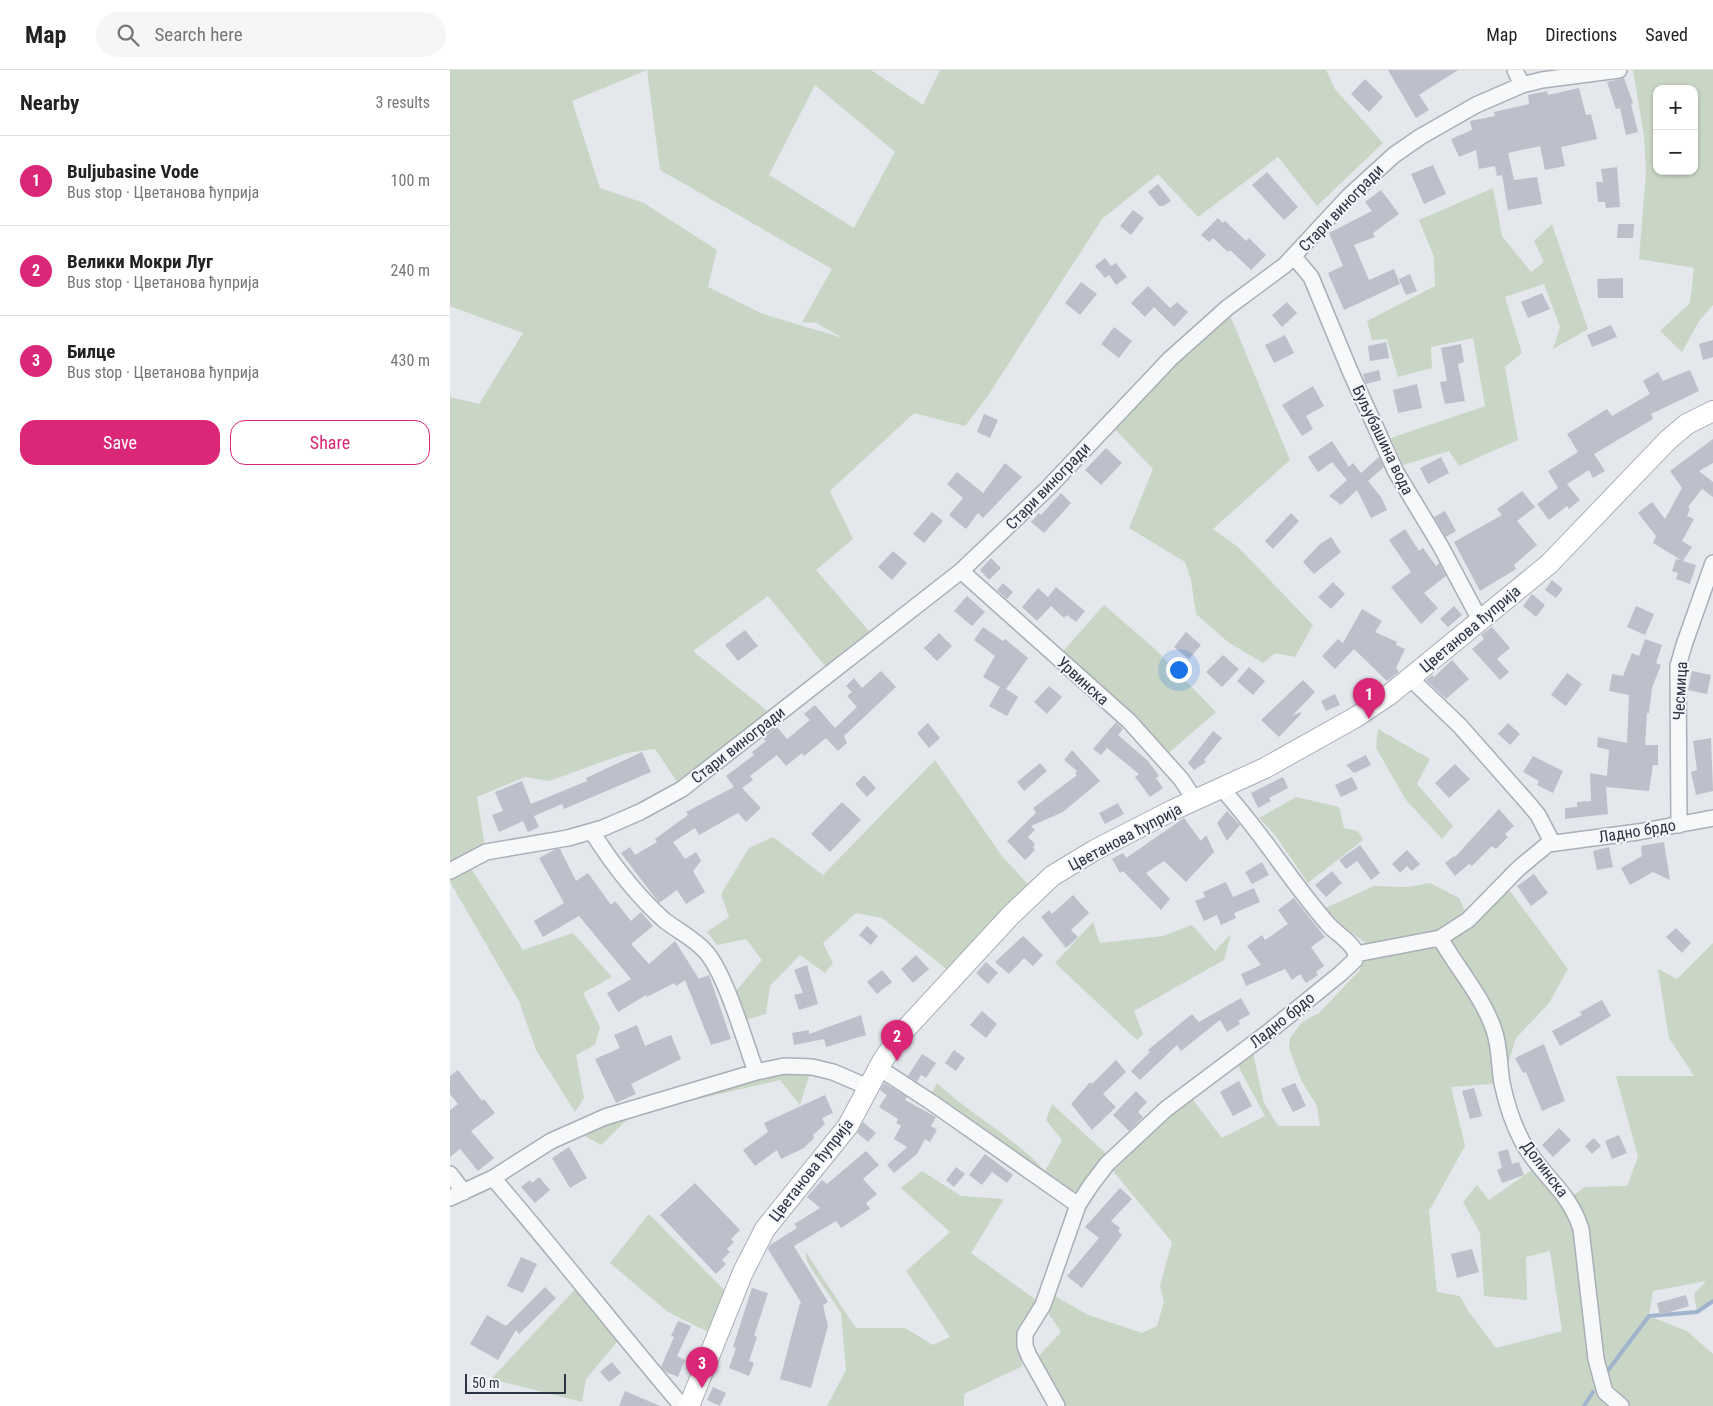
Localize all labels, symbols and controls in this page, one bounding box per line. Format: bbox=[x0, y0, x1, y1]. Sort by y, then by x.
search box bbox=[96, 12, 446, 57]
text: Map bbox=[25, 21, 66, 49]
icon: search bbox=[114, 21, 142, 49]
text: Search here bbox=[154, 23, 243, 46]
text: Map bbox=[1486, 24, 1517, 45]
text: Directions bbox=[1545, 24, 1617, 45]
text: Saved bbox=[1645, 24, 1688, 45]
map controls bbox=[1653, 85, 1698, 175]
button: + bbox=[1653, 85, 1698, 130]
text: Nearby bbox=[20, 91, 79, 115]
text: 3 results bbox=[375, 93, 430, 112]
button: − bbox=[1653, 130, 1698, 175]
text: Buljubasine Vode bbox=[67, 160, 199, 183]
street label: Стари виногради bbox=[1295, 160, 1387, 256]
text: 1 bbox=[32, 171, 40, 190]
text: 100 m bbox=[391, 171, 430, 190]
text: Bus stop · Цветанова ћуприја bbox=[67, 183, 259, 202]
text: Велики Мокри Луг bbox=[67, 250, 213, 273]
text: 2 bbox=[32, 261, 40, 280]
text: 240 m bbox=[391, 261, 430, 280]
text: Bus stop · Цветанова ћуприја bbox=[67, 273, 259, 292]
text: Билце bbox=[67, 340, 115, 363]
text: 3 bbox=[32, 351, 40, 370]
text: 430 m bbox=[391, 351, 430, 370]
text: Bus stop · Цветанова ћуприја bbox=[67, 363, 259, 382]
street label: Буљубашина вода bbox=[1348, 382, 1418, 498]
button: Save bbox=[20, 420, 220, 465]
button: Share bbox=[230, 420, 430, 465]
street label: Стари виногради bbox=[1002, 438, 1094, 534]
street label: Цветанова ћуприја bbox=[1416, 581, 1524, 677]
street label: Урвинска bbox=[1053, 653, 1113, 709]
your location bbox=[1166, 657, 1192, 683]
street label: Чесмица bbox=[1669, 661, 1691, 721]
pin: 1 bbox=[1353, 678, 1385, 719]
street label: Стари виногради bbox=[687, 703, 789, 787]
street label: Цветанова ћуприја bbox=[1065, 799, 1185, 875]
street label: Ладно брдо bbox=[1597, 816, 1677, 846]
street label: Ладно брдо bbox=[1246, 988, 1318, 1052]
pin: 2 bbox=[881, 1020, 913, 1061]
street label: Цветанова ћуприја bbox=[765, 1115, 857, 1225]
street label: Долинска bbox=[1518, 1137, 1572, 1201]
pin: 3 bbox=[686, 1347, 718, 1388]
scale bar bbox=[465, 1371, 566, 1394]
text: 50 m bbox=[472, 1375, 500, 1391]

